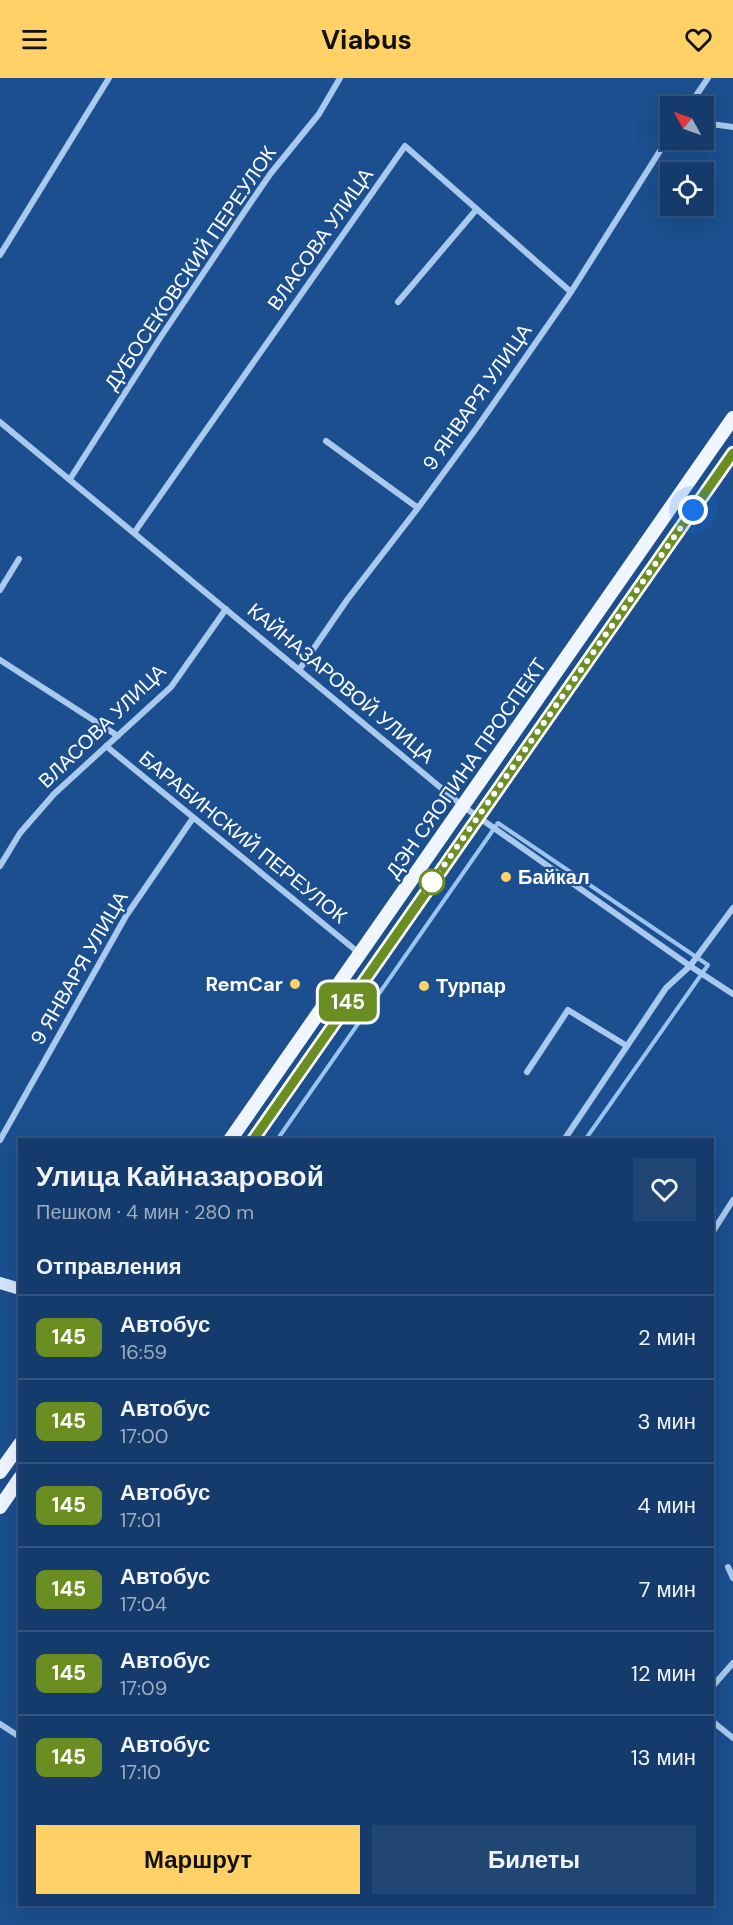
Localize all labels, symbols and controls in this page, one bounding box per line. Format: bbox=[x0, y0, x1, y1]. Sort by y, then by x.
text: Viabus bbox=[321, 22, 412, 57]
icon: menu bbox=[18, 23, 51, 56]
icon: heart bbox=[682, 23, 715, 56]
north arrow bbox=[660, 96, 714, 150]
map controls bbox=[660, 96, 714, 216]
street label: ДУБОСЕКОВСКИЙ ПЕРЕУЛОК bbox=[98, 141, 282, 395]
street label: ВЛАСОВА УЛИЦА bbox=[261, 162, 379, 315]
button: locate bbox=[660, 162, 714, 216]
street label: 9 ЯНВАРЯ УЛИЦА bbox=[417, 318, 538, 475]
your location bbox=[678, 495, 708, 525]
street label: КАЙНАЗАРОВОЙ УЛИЦА bbox=[242, 597, 440, 769]
street label: ДЭН СЯОПИНА ПРОСПЕКТ bbox=[380, 653, 552, 883]
street label: ВЛАСОВА УЛИЦА bbox=[33, 658, 172, 794]
street label: БАРАБИНСКИЙ ПЕРЕУЛОК bbox=[134, 745, 353, 929]
place label: Байкал bbox=[518, 864, 590, 890]
unlabelled marker bbox=[419, 869, 445, 895]
marker: Байкал bbox=[499, 870, 513, 884]
street label: 9 ЯНВАРЯ УЛИЦА bbox=[24, 886, 134, 1049]
place label: RemCar bbox=[205, 971, 283, 997]
place label: Турпар bbox=[436, 973, 506, 999]
marker: RemCar bbox=[288, 977, 302, 991]
marker: Турпар bbox=[417, 979, 431, 993]
line badge: 145 bbox=[314, 982, 382, 1022]
text: 145 bbox=[331, 988, 365, 1016]
text: Улица Кайназаровой bbox=[36, 1158, 324, 1195]
button: heart bbox=[633, 1158, 696, 1221]
text: Пешком · 4 мин · 280 m bbox=[36, 1199, 254, 1225]
text: Отправления bbox=[36, 1252, 182, 1281]
text: Автобус bbox=[120, 1310, 210, 1339]
text: 145 bbox=[52, 1323, 86, 1351]
text: 2 мин bbox=[638, 1323, 696, 1352]
text: 16:59 bbox=[120, 1339, 167, 1365]
text: Автобус bbox=[120, 1394, 210, 1423]
text: 145 bbox=[52, 1407, 86, 1435]
text: 3 мин bbox=[638, 1407, 696, 1436]
text: 17:00 bbox=[120, 1423, 168, 1449]
text: Автобус bbox=[120, 1478, 210, 1507]
text: 145 bbox=[52, 1491, 86, 1519]
text: 4 мин bbox=[637, 1491, 696, 1520]
text: 17:01 bbox=[120, 1507, 161, 1533]
text: Автобус bbox=[120, 1562, 210, 1591]
text: 145 bbox=[52, 1575, 86, 1603]
text: 7 мин bbox=[639, 1575, 696, 1604]
text: 17:04 bbox=[120, 1591, 167, 1617]
text: Автобус bbox=[120, 1646, 210, 1675]
text: 145 bbox=[52, 1659, 86, 1687]
text: 12 мин bbox=[631, 1659, 696, 1688]
text: 17:09 bbox=[120, 1675, 167, 1701]
text: Автобус bbox=[120, 1730, 210, 1759]
text: 145 bbox=[52, 1743, 86, 1771]
text: 13 мин bbox=[631, 1743, 696, 1772]
text: 17:10 bbox=[120, 1759, 161, 1785]
button: Маршрут bbox=[36, 1825, 360, 1894]
button: Билеты bbox=[372, 1825, 696, 1894]

